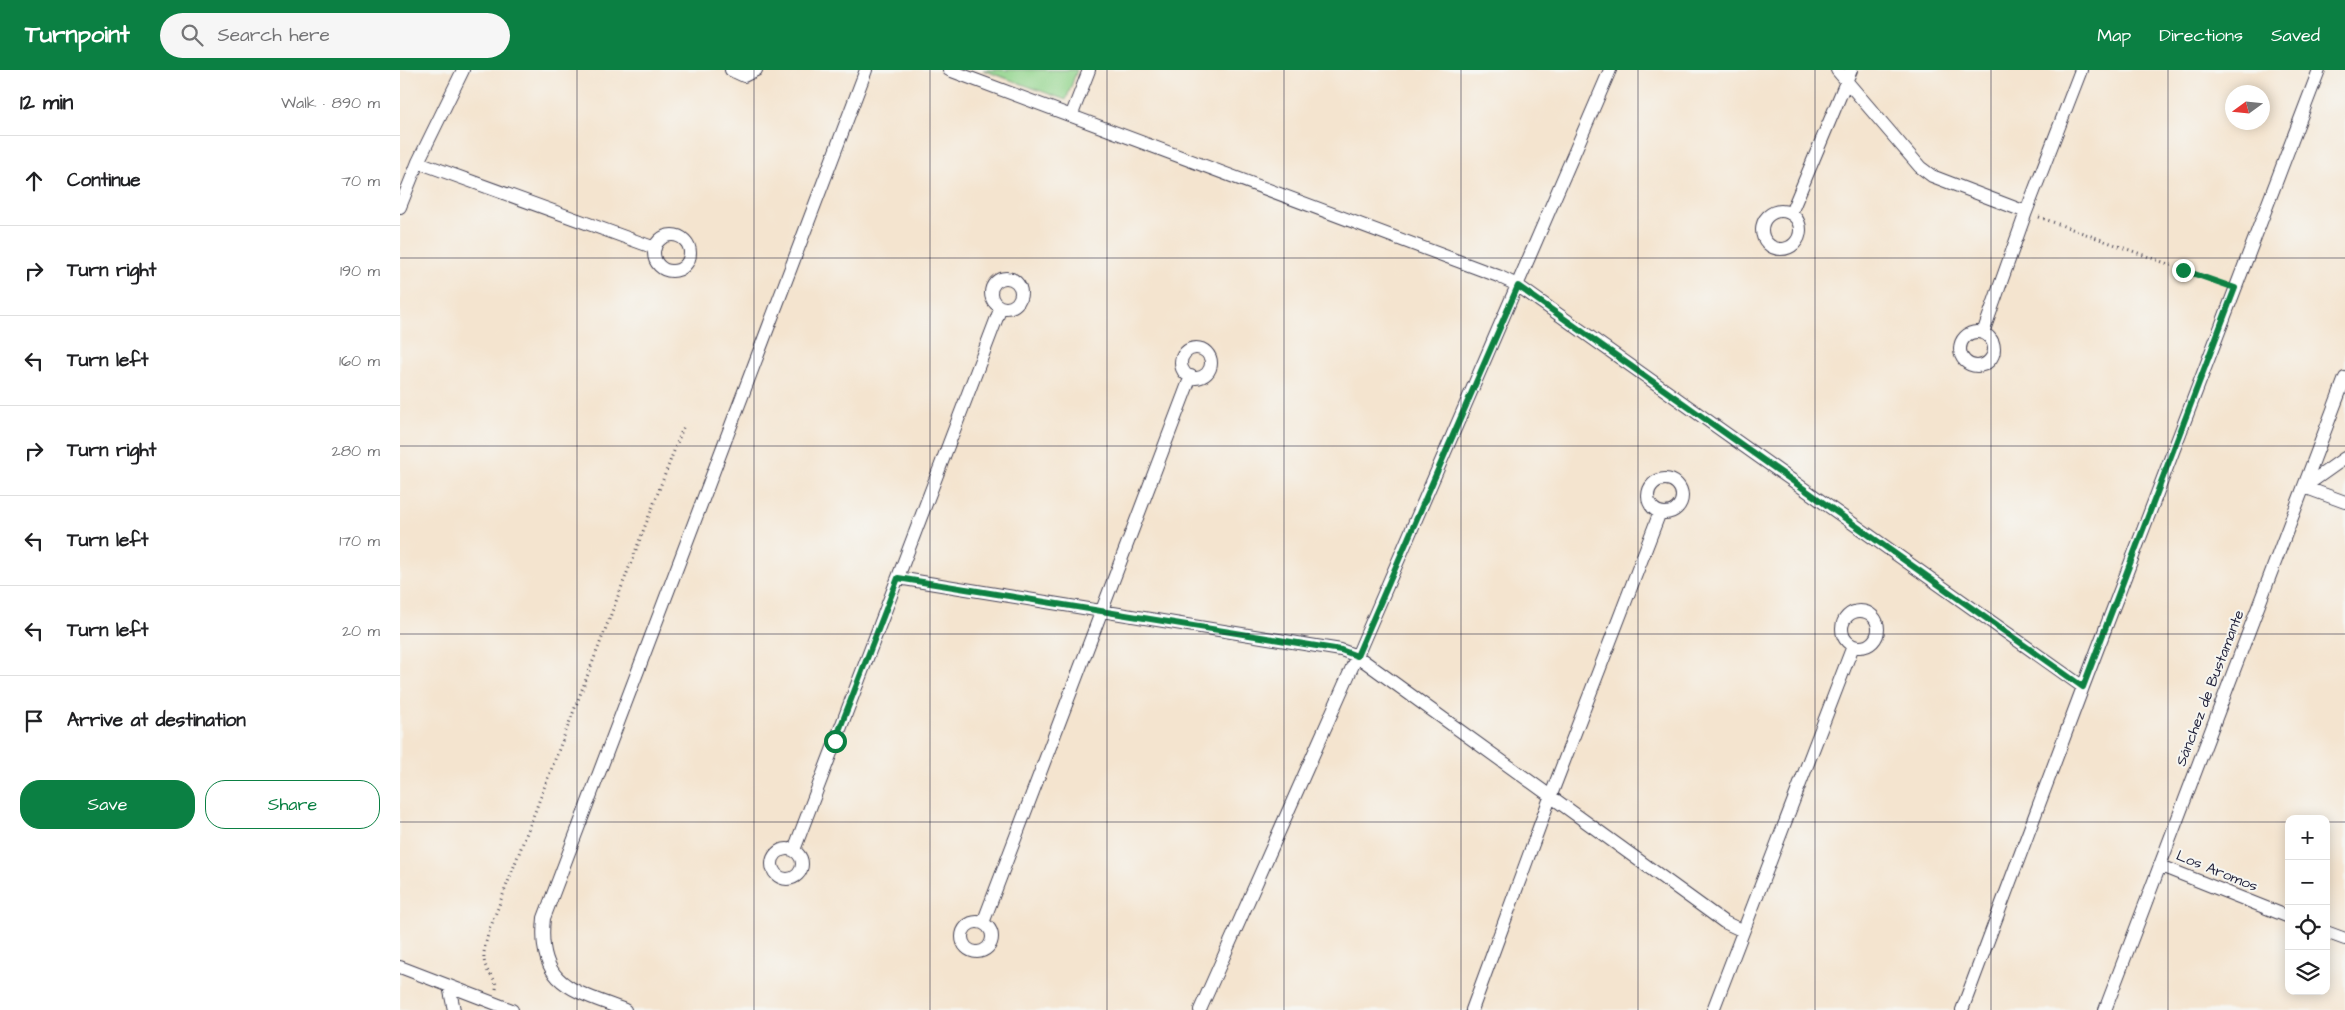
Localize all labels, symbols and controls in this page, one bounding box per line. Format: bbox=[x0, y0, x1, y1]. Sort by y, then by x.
search box bbox=[160, 13, 510, 58]
text: Turnpoint bbox=[25, 18, 130, 52]
icon: search bbox=[178, 21, 206, 49]
text: Search here bbox=[218, 22, 330, 49]
text: Map bbox=[2097, 23, 2131, 48]
text: Directions bbox=[2159, 23, 2243, 48]
text: Saved bbox=[2271, 23, 2320, 48]
north arrow bbox=[2225, 85, 2270, 130]
text: 12 min bbox=[20, 88, 73, 117]
text: Walk · 890 m bbox=[281, 92, 380, 114]
icon: ahead bbox=[20, 167, 48, 195]
text: Continue bbox=[67, 167, 141, 194]
text: 70 m bbox=[341, 170, 380, 192]
icon: right bbox=[20, 257, 48, 285]
text: Turn right bbox=[67, 257, 156, 284]
route end bbox=[2172, 259, 2195, 282]
text: 190 m bbox=[340, 260, 380, 282]
icon: left bbox=[20, 347, 48, 375]
text: Turn left bbox=[67, 347, 148, 374]
text: 160 m bbox=[339, 350, 380, 372]
icon: right bbox=[20, 437, 48, 465]
text: Turn right bbox=[67, 437, 156, 464]
text: 280 m bbox=[332, 440, 380, 462]
icon: left bbox=[20, 527, 48, 555]
text: Turn left bbox=[67, 527, 148, 554]
text: 170 m bbox=[339, 530, 380, 552]
street label: Sánchez de Bustamante bbox=[2171, 607, 2249, 769]
icon: left bbox=[20, 617, 48, 645]
text: Turn left bbox=[67, 617, 148, 644]
text: 20 m bbox=[342, 620, 380, 642]
icon: arrive bbox=[20, 707, 48, 735]
text: Arrive at destination bbox=[67, 707, 246, 734]
route start bbox=[824, 730, 847, 753]
button: Save bbox=[20, 780, 195, 829]
button: Share bbox=[205, 780, 380, 829]
map controls bbox=[2285, 815, 2330, 995]
button: + bbox=[2285, 815, 2330, 860]
street label: Los Aromos bbox=[2173, 845, 2261, 897]
button: − bbox=[2285, 860, 2330, 905]
button: locate bbox=[2285, 905, 2330, 950]
button: layers bbox=[2285, 950, 2330, 995]

